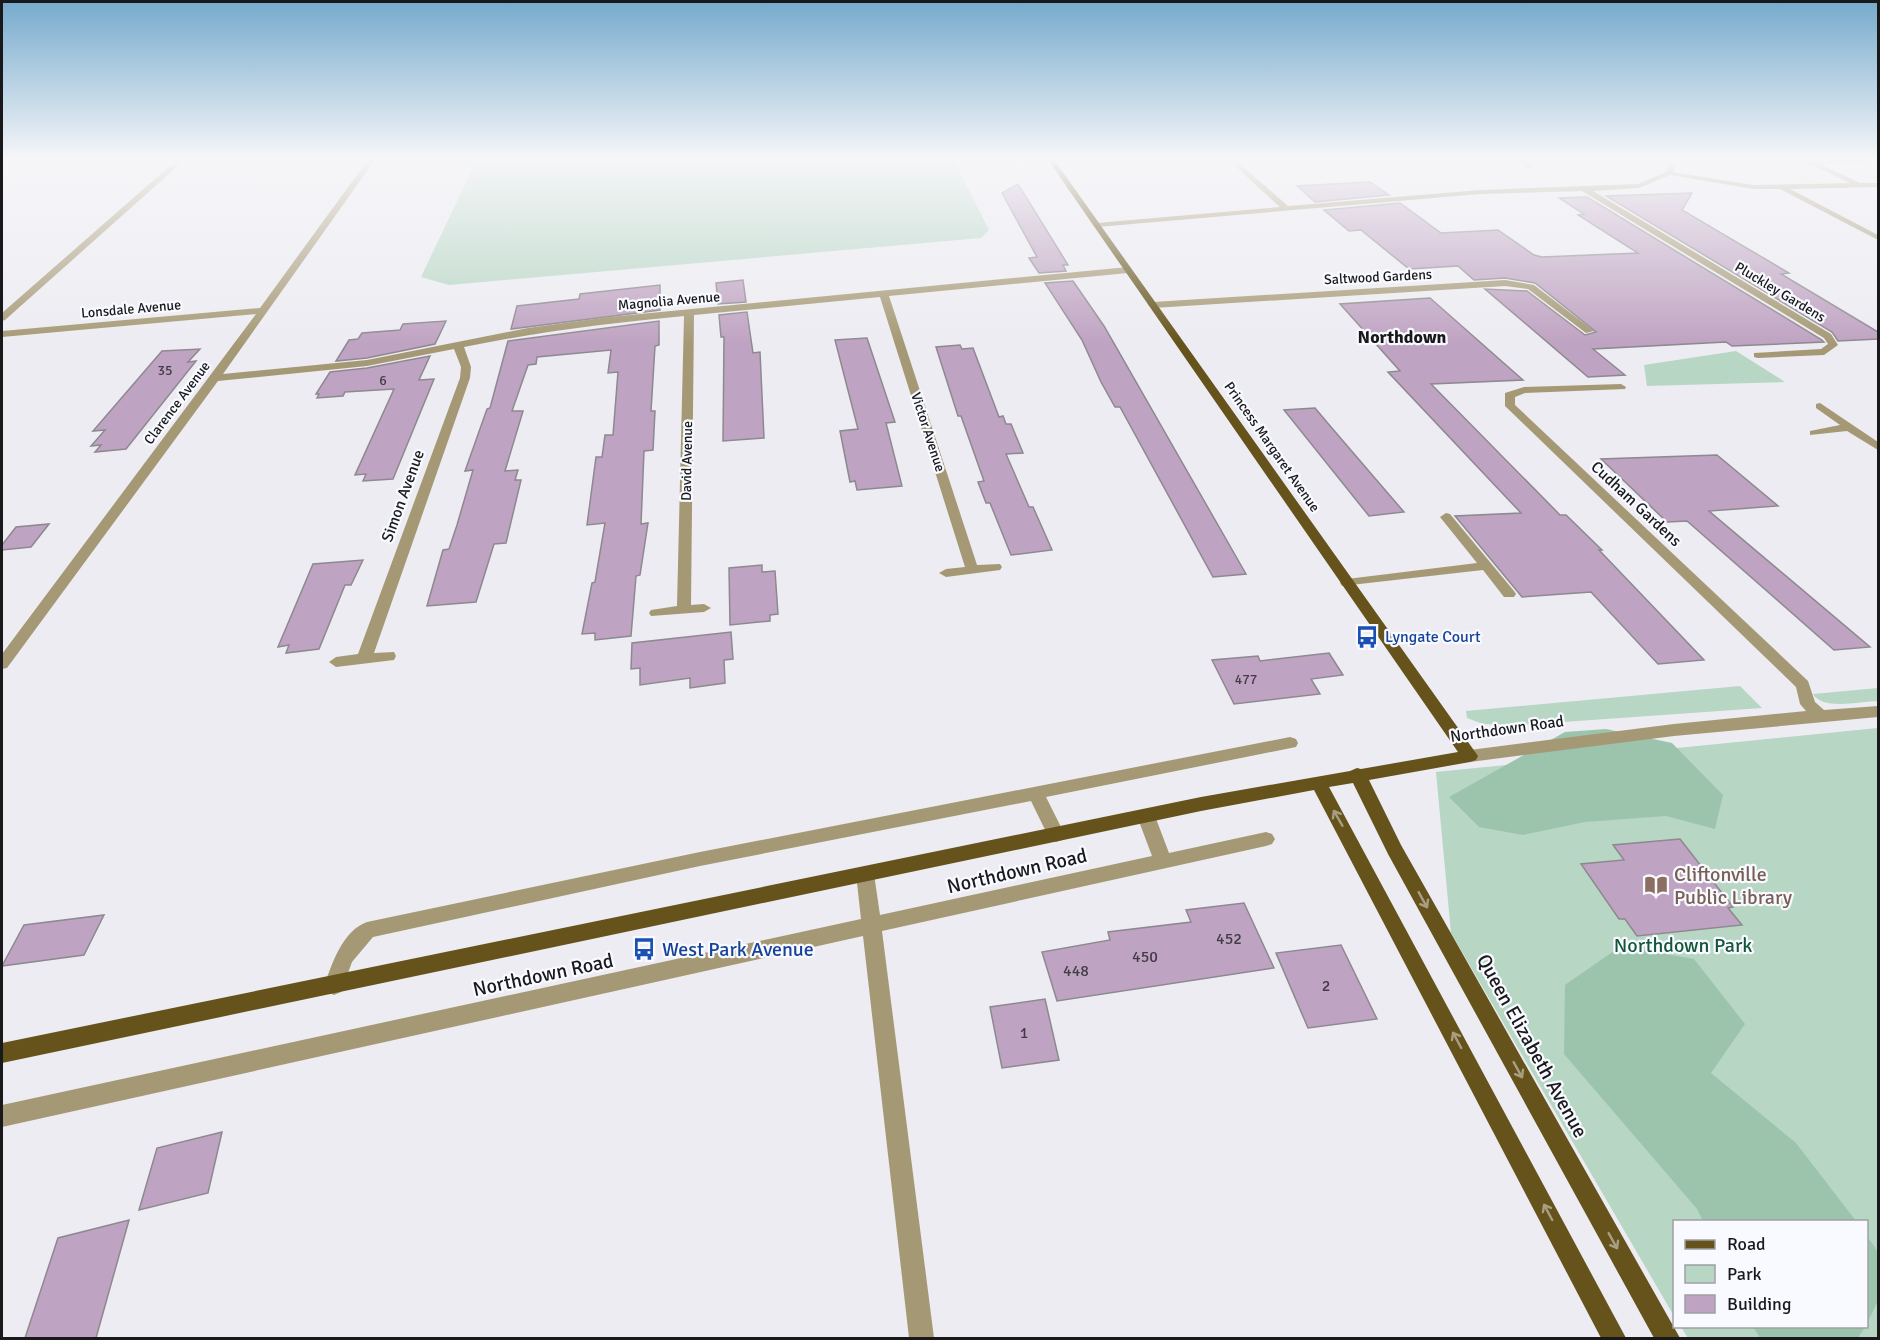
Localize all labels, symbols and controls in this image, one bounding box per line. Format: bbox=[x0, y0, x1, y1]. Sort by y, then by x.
street label: Pluckley Gardens bbox=[1732, 258, 1828, 326]
street label: Saltwood Gardens bbox=[1324, 266, 1432, 288]
street label: Magnolia Avenue bbox=[617, 288, 721, 314]
street label: Lonsdale Avenue bbox=[80, 296, 182, 322]
district label: Northdown bbox=[1358, 326, 1447, 348]
street label: Clarence Avenue bbox=[140, 358, 214, 448]
house number: 35 bbox=[157, 362, 173, 379]
house number: 6 bbox=[379, 372, 387, 389]
street label: Princess Margaret Avenue bbox=[1221, 379, 1323, 515]
street label: Victor Avenue bbox=[907, 390, 949, 474]
street label: David Avenue bbox=[678, 421, 696, 501]
street label: Simon Avenue bbox=[377, 447, 429, 545]
street label: Cudham Gardens bbox=[1587, 457, 1685, 551]
bus stop icon: Lyngate Court bbox=[1354, 624, 1380, 650]
place label: Lyngate Court bbox=[1385, 627, 1481, 647]
house number: 477 bbox=[1235, 671, 1257, 688]
street label: Northdown Road bbox=[1449, 711, 1565, 747]
one-way arrow bbox=[1332, 810, 1344, 827]
street label: Northdown Road bbox=[945, 843, 1089, 899]
place label: Cliftonville Public Library bbox=[1674, 862, 1793, 910]
library icon: Cliftonville Public Library bbox=[1643, 872, 1669, 898]
one-way arrow bbox=[1417, 891, 1429, 908]
house number: 452 bbox=[1216, 929, 1242, 949]
park label: Northdown Park bbox=[1614, 933, 1752, 958]
bus stop icon: West Park Avenue bbox=[631, 936, 657, 962]
place label: West Park Avenue bbox=[662, 937, 814, 962]
house number: 450 bbox=[1132, 947, 1158, 967]
street label: Northdown Road bbox=[470, 948, 616, 1002]
street label: Queen Elizabeth Avenue bbox=[1471, 950, 1593, 1142]
house number: 448 bbox=[1063, 961, 1089, 981]
house number: 2 bbox=[1322, 976, 1330, 996]
house number: 1 bbox=[1020, 1023, 1028, 1043]
one-way arrow bbox=[1451, 1032, 1463, 1049]
one-way arrow bbox=[1512, 1061, 1524, 1078]
one-way arrow bbox=[1542, 1204, 1553, 1222]
legend bbox=[1673, 1220, 1868, 1328]
one-way arrow bbox=[1608, 1231, 1619, 1249]
text: Road bbox=[1727, 1233, 1766, 1255]
text: Park bbox=[1727, 1263, 1762, 1285]
text: Building bbox=[1727, 1293, 1791, 1315]

